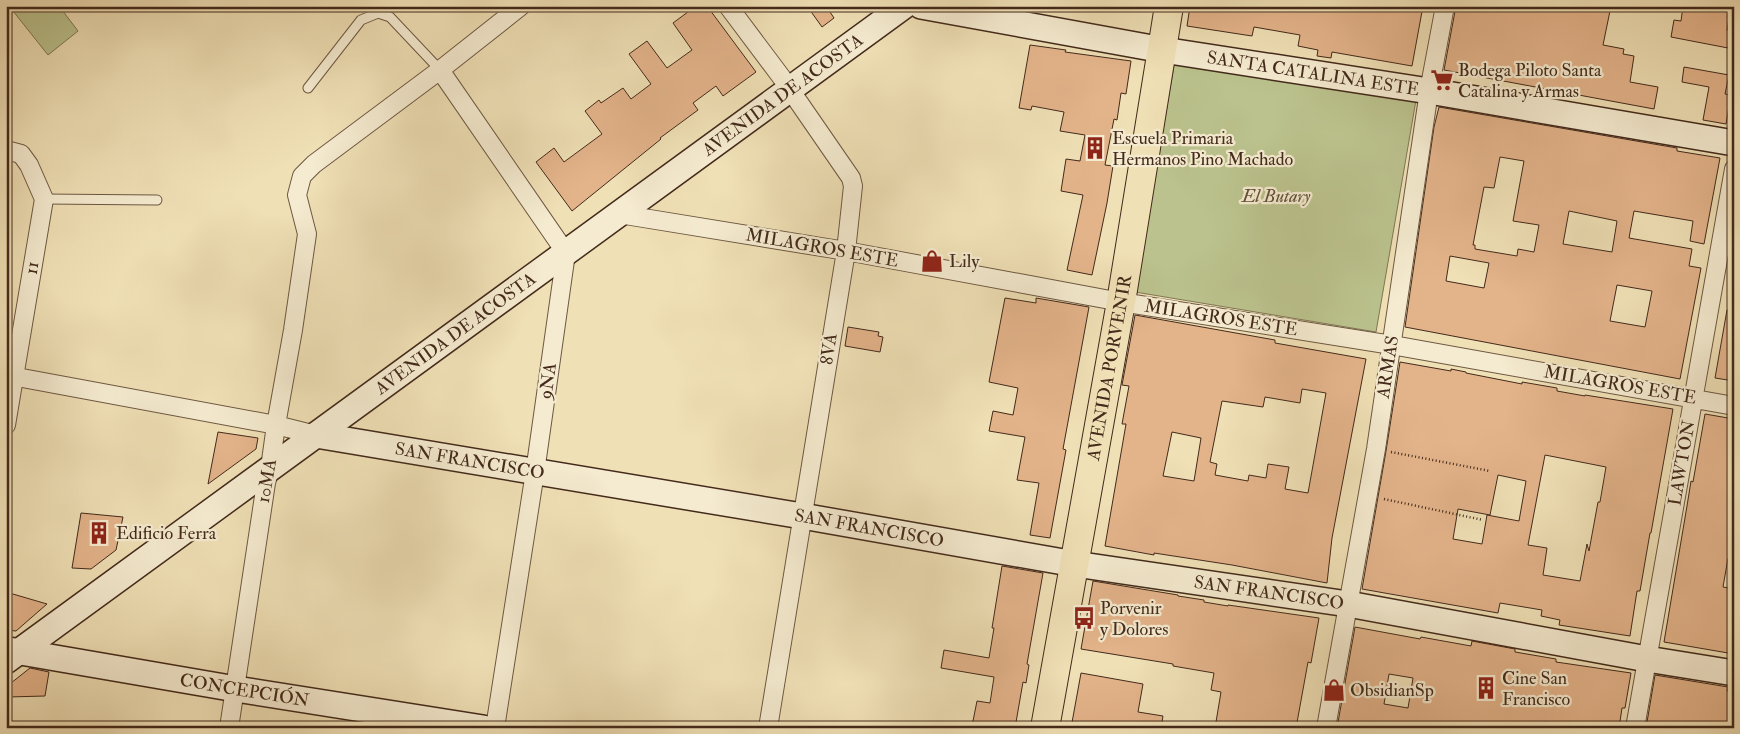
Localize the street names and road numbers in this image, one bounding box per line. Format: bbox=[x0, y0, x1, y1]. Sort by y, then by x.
street label: AVENIDA DE ACOSTA bbox=[697, 28, 868, 162]
street label: SANTA CATALINA ESTE bbox=[1205, 45, 1421, 101]
street label: MILAGROS ESTE bbox=[744, 223, 900, 273]
street label: 11 bbox=[20, 260, 44, 276]
street label: AVENIDA DE ACOSTA bbox=[369, 267, 541, 400]
street label: AVENIDA PORVENIR bbox=[1081, 272, 1137, 463]
street label: MILAGROS ESTE bbox=[1143, 295, 1299, 341]
street label: 8VA bbox=[815, 331, 843, 366]
street label: ARMAS bbox=[1372, 334, 1404, 401]
street label: MILAGROS ESTE bbox=[1542, 360, 1698, 410]
street label: 9NA bbox=[534, 361, 562, 403]
street label: LAWTON bbox=[1663, 419, 1701, 507]
street label: SAN FRANCISCO bbox=[393, 437, 546, 484]
street label: 10MA bbox=[252, 457, 282, 505]
street label: SAN FRANCISCO bbox=[793, 503, 946, 552]
street label: SAN FRANCISCO bbox=[1193, 570, 1346, 615]
street label: CONCEPCIÓN bbox=[178, 668, 311, 712]

